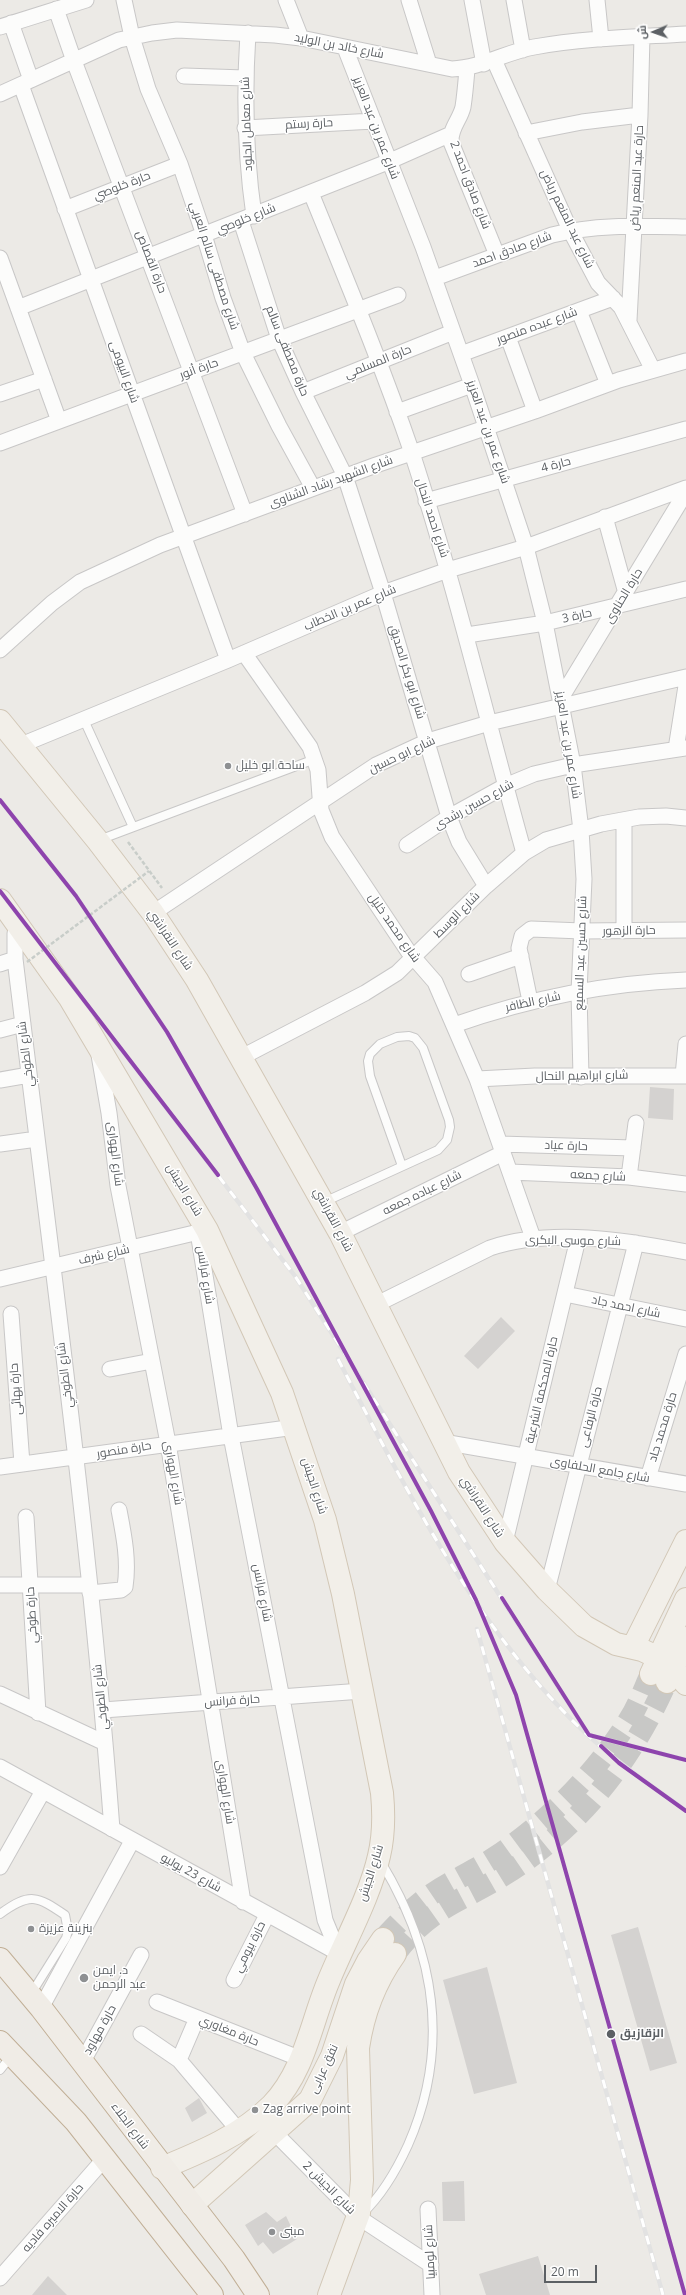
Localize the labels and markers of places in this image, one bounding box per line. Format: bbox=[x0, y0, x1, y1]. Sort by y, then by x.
place label: ساحة ابو خليل bbox=[236, 759, 305, 773]
marker: ساحة ابو خليل bbox=[223, 761, 233, 771]
place label: بنزينة عزيزة bbox=[39, 1922, 93, 1936]
marker: بنزينة عزيزة bbox=[26, 1924, 36, 1934]
place label: د. ايمن عبد الرحمن bbox=[93, 1964, 146, 1992]
marker: د. ايمن عبد الرحمن bbox=[78, 1972, 90, 1984]
place label: الزقازيق bbox=[620, 2027, 664, 2041]
marker: الزقازيق bbox=[605, 2028, 617, 2040]
place label: Zag arrive point bbox=[263, 2103, 351, 2117]
marker: Zag arrive point bbox=[250, 2105, 260, 2115]
place label: مبنى bbox=[280, 2225, 305, 2239]
marker: مبنى bbox=[267, 2227, 277, 2237]

